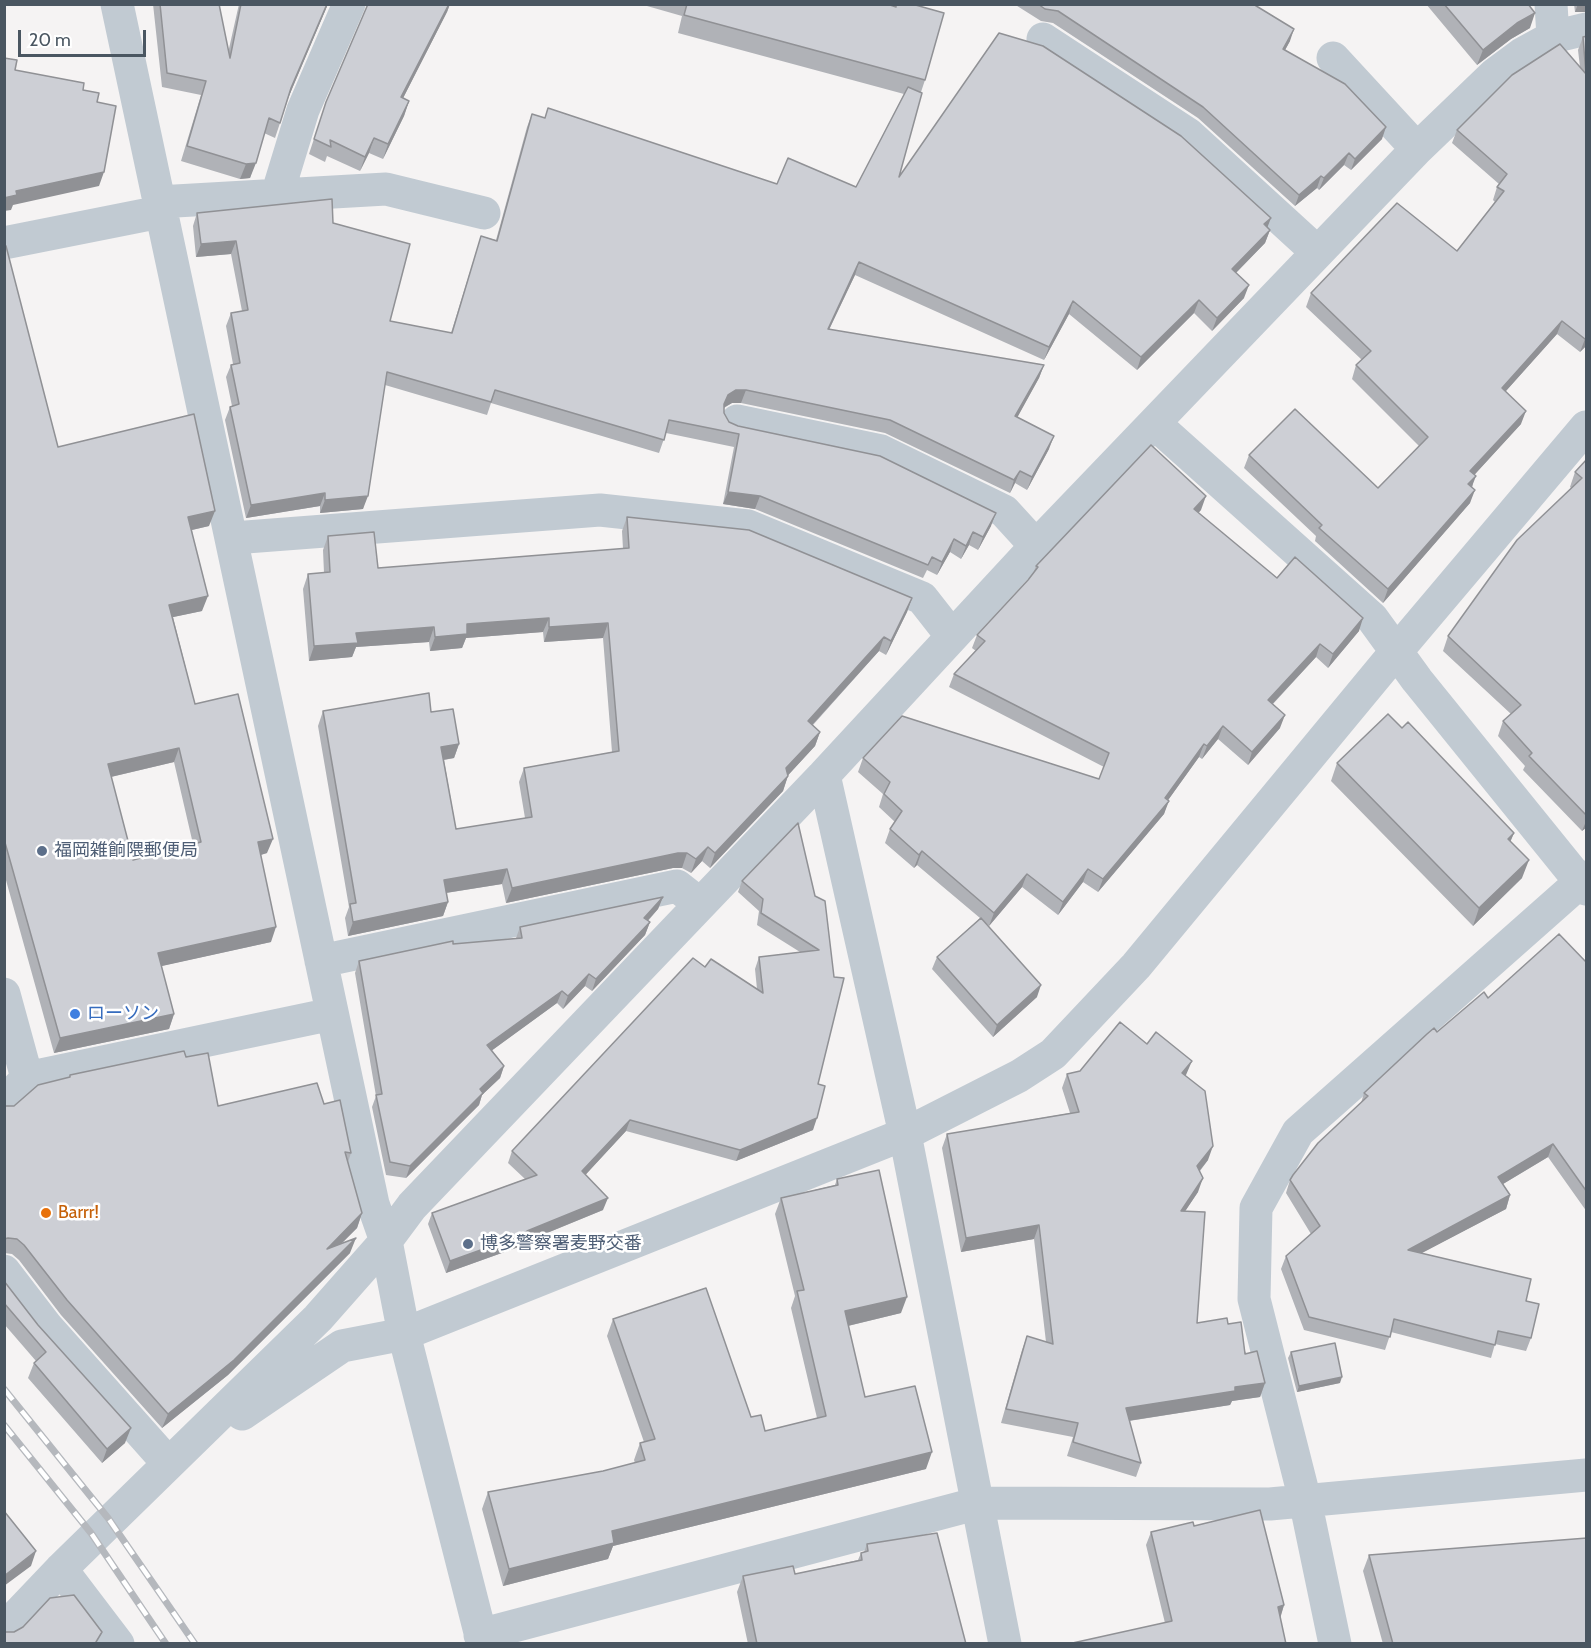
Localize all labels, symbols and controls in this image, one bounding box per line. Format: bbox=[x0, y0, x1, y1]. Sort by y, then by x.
scale bar bbox=[21, 18, 148, 56]
text: 20 m bbox=[29, 29, 71, 51]
place label: 福岡雑餉隈郵便局 bbox=[54, 840, 198, 862]
marker: 福岡雑餉隈郵便局 bbox=[35, 844, 49, 858]
place label: ローソン bbox=[87, 1003, 159, 1025]
marker: ローソン bbox=[68, 1007, 82, 1021]
place label: Barrr! bbox=[58, 1202, 99, 1224]
marker: Barrr! bbox=[39, 1206, 53, 1220]
place label: 博多警察署麦野交番 bbox=[480, 1233, 642, 1255]
marker: 博多警察署麦野交番 bbox=[461, 1237, 475, 1251]

